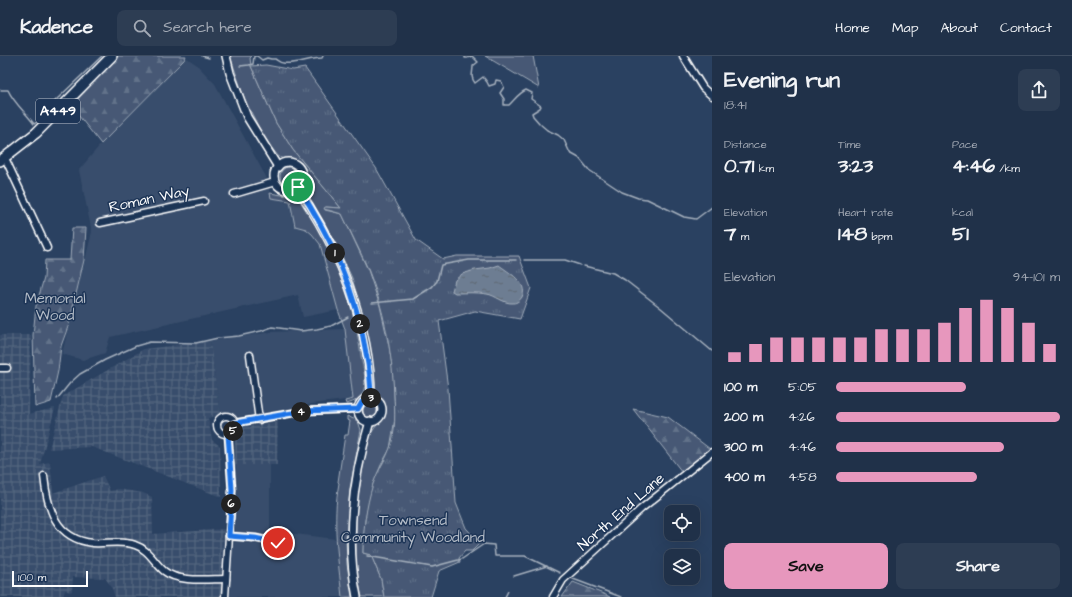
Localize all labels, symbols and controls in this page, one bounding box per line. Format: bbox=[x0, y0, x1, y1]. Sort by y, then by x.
search box bbox=[117, 10, 397, 46]
text: Kadence bbox=[20, 14, 93, 41]
icon: search bbox=[131, 17, 153, 39]
text: Search here bbox=[163, 17, 252, 38]
text: Home bbox=[835, 18, 870, 38]
text: Map bbox=[892, 18, 918, 38]
text: About bbox=[940, 18, 978, 38]
text: Contact bbox=[1000, 18, 1052, 38]
text: Evening run bbox=[724, 65, 840, 96]
button: share bbox=[1018, 69, 1060, 111]
text: 18:41 bbox=[724, 96, 747, 114]
road number: A449 bbox=[36, 99, 80, 123]
text: Distance bbox=[724, 137, 767, 152]
text: Time bbox=[838, 137, 861, 152]
text: Pace bbox=[952, 137, 978, 152]
text: 0.71 bbox=[724, 152, 754, 180]
text: 3:23 bbox=[838, 152, 873, 180]
text: 4:46 bbox=[952, 152, 995, 180]
text: km bbox=[754, 161, 774, 176]
text: /km bbox=[995, 161, 1020, 176]
pin bbox=[281, 170, 315, 204]
icon: arrive bbox=[287, 176, 309, 198]
street label: Roman Way bbox=[107, 180, 191, 219]
text: Elevation bbox=[724, 205, 767, 220]
text: Heart rate bbox=[838, 205, 893, 220]
text: kcal bbox=[952, 205, 973, 220]
text: 7 bbox=[724, 220, 736, 248]
text: 148 bbox=[838, 220, 867, 248]
text: 51 bbox=[952, 220, 969, 248]
text: m bbox=[736, 229, 749, 244]
text: bpm bbox=[867, 229, 892, 244]
pin: 1 bbox=[325, 243, 345, 263]
text: 1 bbox=[334, 245, 336, 260]
text: Elevation bbox=[724, 268, 775, 286]
text: 94–101 m bbox=[1013, 268, 1060, 286]
park label: Memorial Wood bbox=[24, 288, 86, 326]
pin: 2 bbox=[350, 314, 370, 334]
text: 2 bbox=[357, 316, 363, 331]
text: 100 m bbox=[724, 378, 757, 396]
text: 5:05 bbox=[788, 378, 817, 396]
pin: 3 bbox=[361, 388, 381, 408]
text: 3 bbox=[368, 390, 374, 405]
pin: 4 bbox=[291, 402, 311, 422]
text: 4 bbox=[297, 404, 305, 419]
text: 200 m bbox=[724, 408, 763, 426]
text: 4:26 bbox=[788, 408, 815, 426]
pin: 5 bbox=[223, 421, 243, 441]
text: 5 bbox=[229, 423, 237, 438]
text: 300 m bbox=[724, 438, 762, 456]
text: 4:46 bbox=[788, 438, 816, 456]
street label: North End Lane bbox=[573, 468, 669, 556]
text: 400 m bbox=[724, 468, 765, 486]
text: 4:58 bbox=[788, 468, 817, 486]
pin: 6 bbox=[221, 494, 241, 514]
text: 6 bbox=[228, 496, 234, 511]
map controls bbox=[664, 505, 700, 585]
button: locate bbox=[664, 505, 700, 541]
park label: Townsend Community Woodland bbox=[341, 510, 485, 549]
pin bbox=[261, 526, 295, 560]
icon: check bbox=[267, 532, 289, 554]
button: Save bbox=[724, 543, 888, 589]
button: Share bbox=[896, 543, 1060, 589]
button: layers bbox=[664, 549, 700, 585]
scale bar bbox=[12, 569, 88, 588]
text: 100 m bbox=[18, 570, 46, 585]

